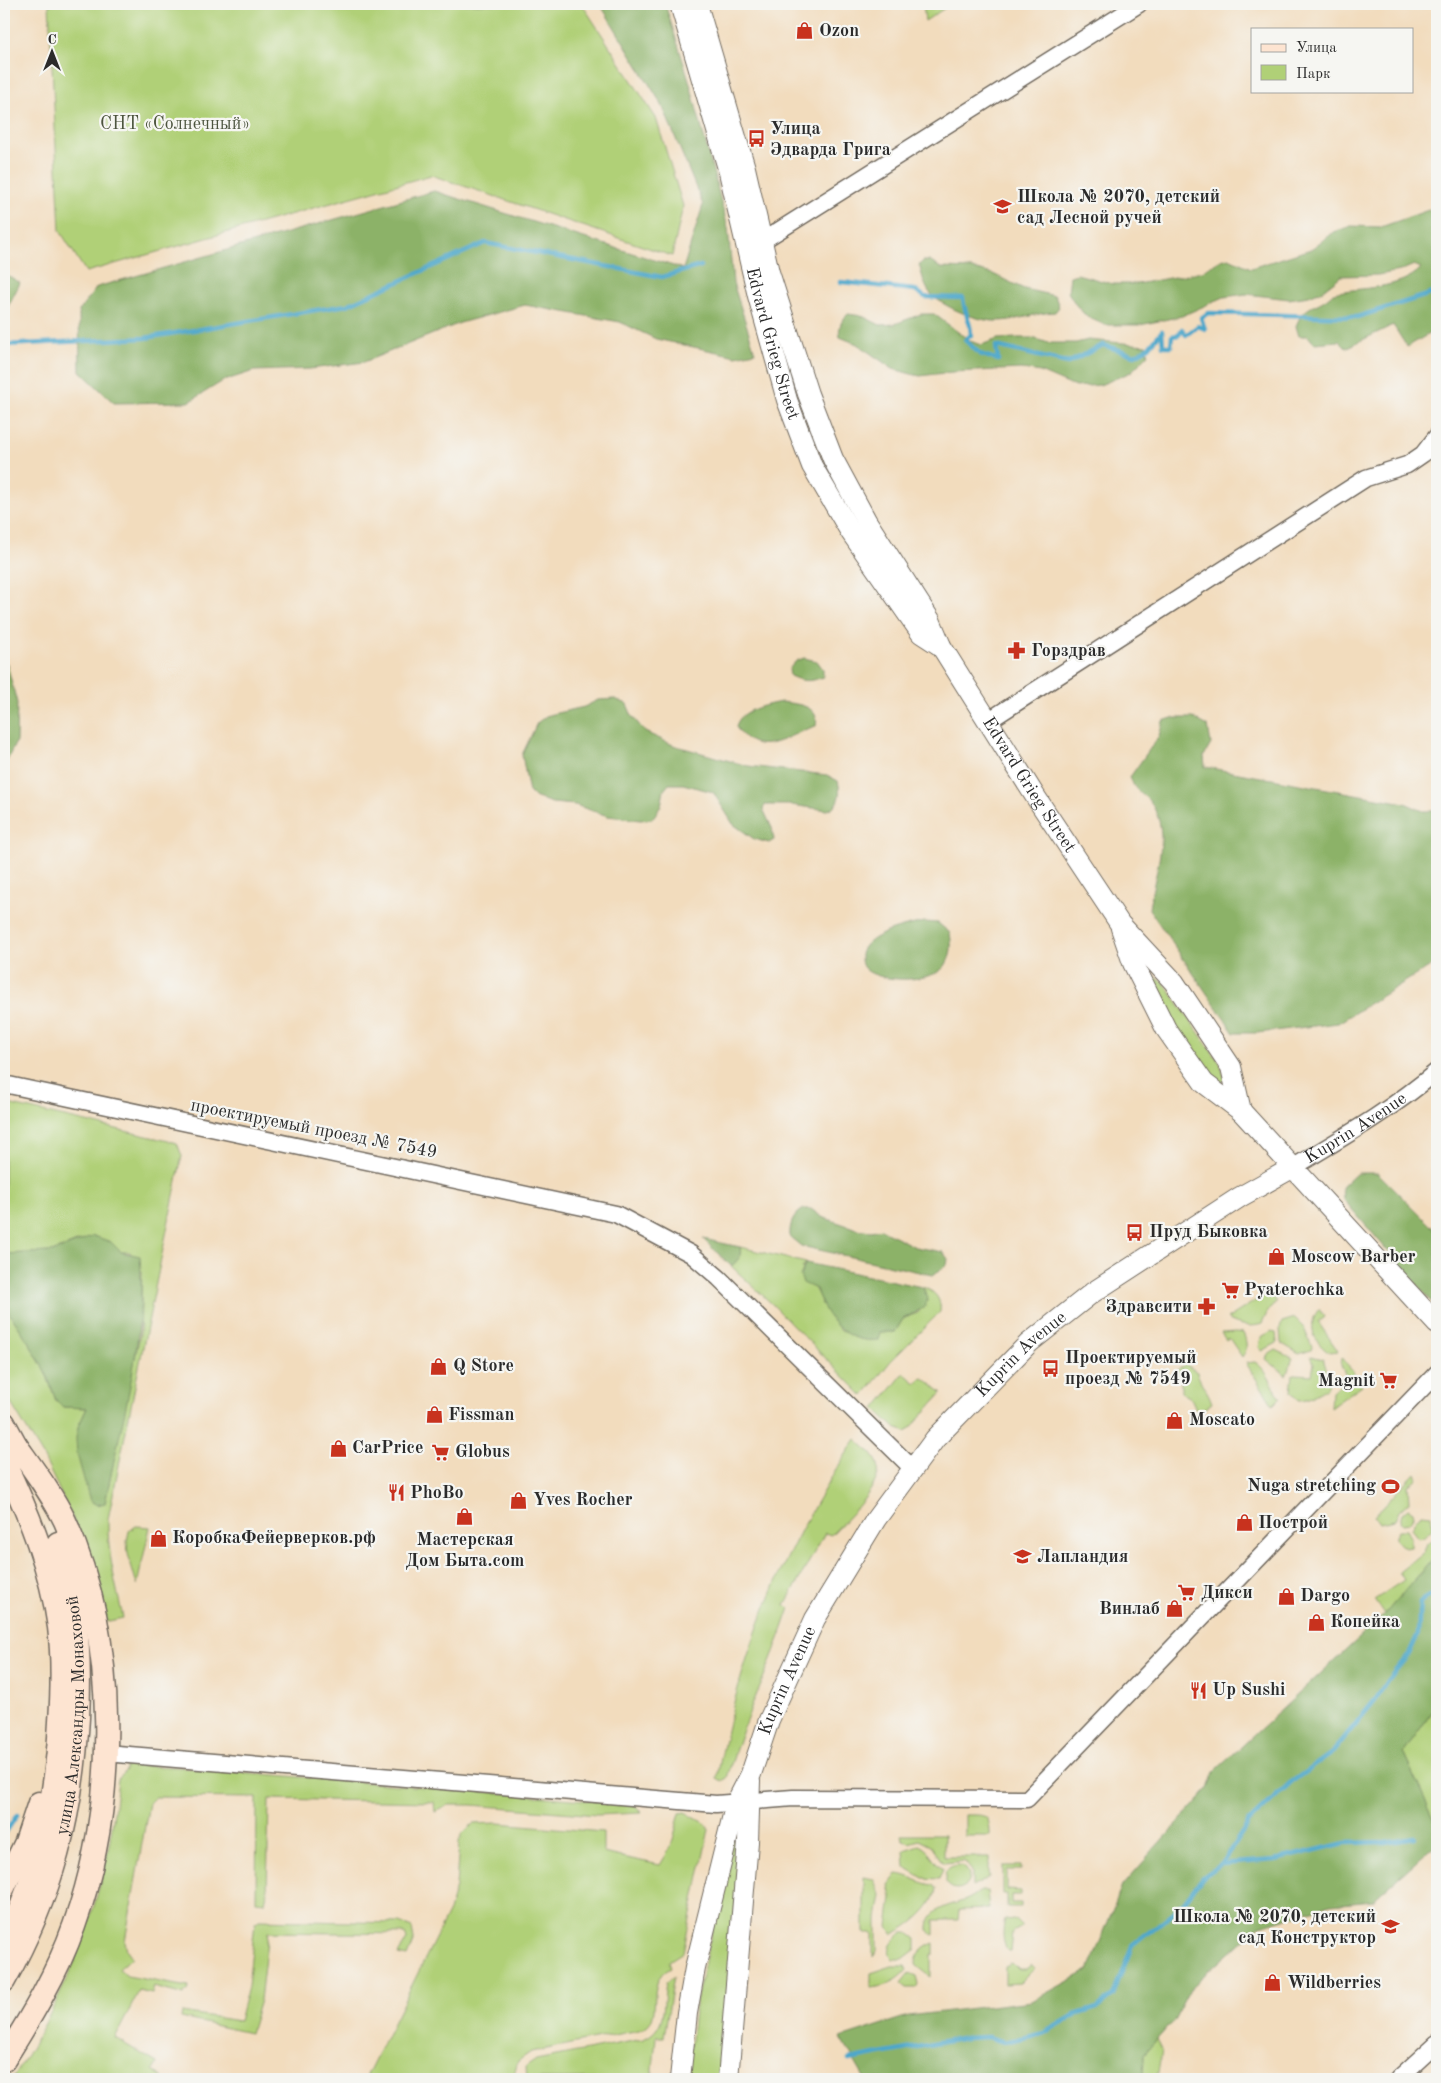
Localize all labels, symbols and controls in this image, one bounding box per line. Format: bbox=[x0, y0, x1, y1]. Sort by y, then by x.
shop icon: Ozon bbox=[795, 21, 815, 41]
place label: Ozon bbox=[819, 22, 859, 40]
north arrow bbox=[28, 28, 78, 78]
legend bbox=[1251, 28, 1414, 92]
text: С bbox=[47, 33, 57, 47]
text: Улица bbox=[1296, 41, 1337, 56]
text: Парк bbox=[1296, 67, 1331, 82]
park label: СНТ «Солнечный» bbox=[100, 115, 250, 133]
place label: Улица Эдварда Грига bbox=[770, 120, 891, 159]
bus stop icon: Улица Эдварда Грига bbox=[746, 129, 766, 149]
place label: Школа № 2070, детский сад Лесной ручей bbox=[1017, 188, 1220, 227]
school or university icon: Школа № 2070, детский сад Лесной ручей bbox=[993, 197, 1013, 217]
street label: Edvard Grieg Street bbox=[743, 266, 803, 422]
pharmacy icon: Горздрав bbox=[1007, 641, 1027, 661]
place label: Горздрав bbox=[1031, 642, 1106, 660]
street label: Edvard Grieg Street bbox=[979, 714, 1079, 856]
street label: Kuprin Avenue bbox=[1302, 1089, 1410, 1167]
street label: проектируемый проезд № 7549 bbox=[189, 1096, 439, 1162]
bus stop icon: Пруд Быковка bbox=[1125, 1222, 1145, 1242]
place label: Пруд Быковка bbox=[1149, 1223, 1268, 1241]
shop icon: Moscow Barber bbox=[1267, 1247, 1287, 1267]
place label: Moscow Barber bbox=[1291, 1248, 1416, 1266]
supermarket icon: Pyaterochka bbox=[1220, 1280, 1240, 1300]
place label: Pyaterochka bbox=[1244, 1281, 1344, 1299]
pharmacy icon: Здравсити bbox=[1196, 1297, 1216, 1317]
place label: Здравсити bbox=[1106, 1298, 1192, 1316]
street label: Kuprin Avenue bbox=[972, 1308, 1070, 1401]
place label: Проектируемый проезд № 7549 bbox=[1065, 1349, 1197, 1388]
shop icon: Q Store bbox=[429, 1356, 449, 1376]
place label: Q Store bbox=[453, 1357, 514, 1375]
bus stop icon: Проектируемый проезд № 7549 bbox=[1041, 1358, 1061, 1378]
supermarket icon: Magnit bbox=[1379, 1371, 1399, 1391]
place label: Magnit bbox=[1318, 1372, 1375, 1390]
shop icon: Fissman bbox=[424, 1405, 444, 1425]
place label: Fissman bbox=[448, 1406, 514, 1424]
shop icon: Moscato bbox=[1165, 1410, 1185, 1430]
place label: Moscato bbox=[1189, 1411, 1255, 1429]
shop icon: CarPrice bbox=[328, 1438, 348, 1458]
place label: CarPrice bbox=[352, 1439, 424, 1457]
supermarket icon: Globus bbox=[431, 1442, 451, 1462]
place label: Globus bbox=[455, 1443, 510, 1461]
sports icon: Nuga stretching bbox=[1380, 1476, 1400, 1496]
place label: Nuga stretching bbox=[1247, 1477, 1376, 1495]
restaurant icon: PhoBo bbox=[386, 1483, 406, 1503]
place label: PhoBo bbox=[410, 1484, 464, 1502]
shop icon: Yves Rocher bbox=[509, 1490, 529, 1510]
place label: Yves Rocher bbox=[533, 1491, 633, 1509]
shop icon: Мастерская Дом Быта.com bbox=[455, 1507, 475, 1527]
shop icon: Построй bbox=[1234, 1513, 1254, 1533]
place label: Построй bbox=[1258, 1514, 1328, 1532]
shop icon: КоробкаФейерверков.рф bbox=[148, 1528, 168, 1548]
place label: КоробкаФейерверков.рф bbox=[172, 1529, 376, 1548]
place label: Мастерская Дом Быта.com bbox=[406, 1531, 524, 1570]
school or university icon: Лапландия bbox=[1013, 1547, 1033, 1567]
place label: Лапландия bbox=[1037, 1548, 1128, 1566]
supermarket icon: Дикси bbox=[1177, 1583, 1197, 1603]
place label: Дикси bbox=[1201, 1584, 1253, 1602]
shop icon: Dargo bbox=[1276, 1586, 1296, 1606]
place label: Dargo bbox=[1300, 1587, 1350, 1605]
street label: улица Александры Монаховой bbox=[53, 1594, 88, 1837]
shop icon: Винлаб bbox=[1164, 1599, 1184, 1619]
place label: Винлаб bbox=[1099, 1600, 1160, 1618]
shop icon: Копейка bbox=[1306, 1612, 1326, 1632]
place label: Копейка bbox=[1330, 1613, 1400, 1631]
street label: Kuprin Avenue bbox=[756, 1624, 819, 1737]
restaurant icon: Up Sushi bbox=[1188, 1680, 1208, 1700]
place label: Up Sushi bbox=[1212, 1681, 1285, 1699]
place label: Школа № 2070, детский сад Конструктор bbox=[1173, 1908, 1376, 1947]
school or university icon: Школа № 2070, детский сад Конструктор bbox=[1380, 1917, 1400, 1937]
shop icon: Wildberries bbox=[1263, 1973, 1283, 1993]
place label: Wildberries bbox=[1287, 1974, 1381, 1992]

